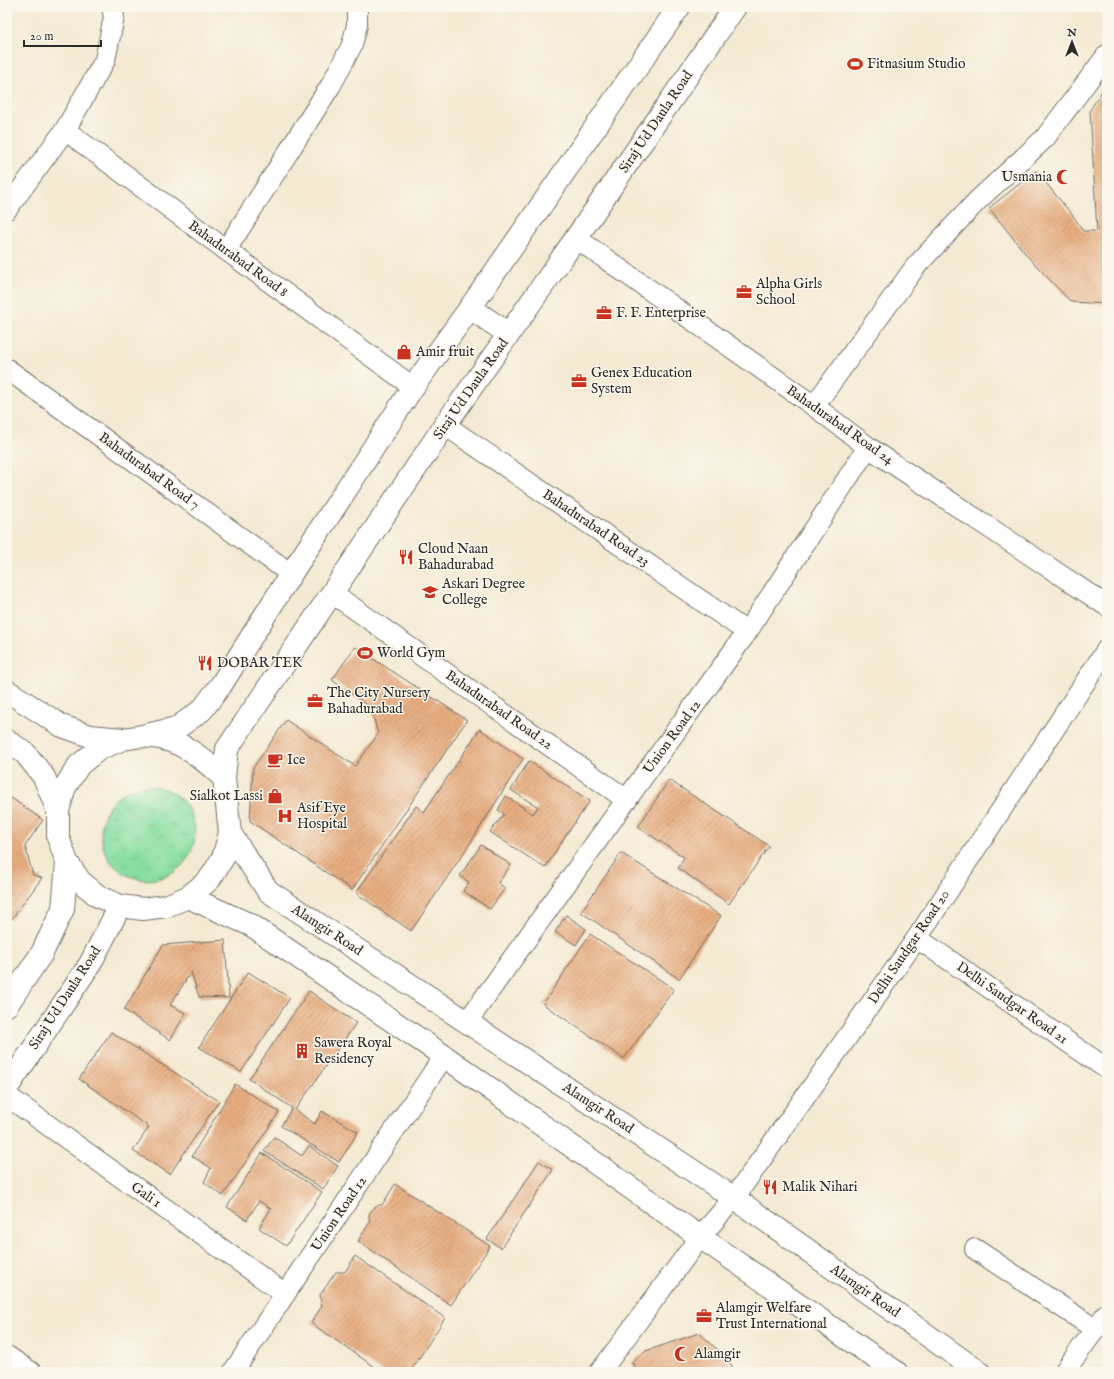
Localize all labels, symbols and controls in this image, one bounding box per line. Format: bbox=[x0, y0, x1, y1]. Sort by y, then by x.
scale bar bbox=[24, 22, 101, 48]
north arrow bbox=[1052, 22, 1092, 62]
text: N bbox=[1066, 26, 1077, 40]
text: 20 m bbox=[30, 29, 53, 44]
sports icon: Fitnasium Studio bbox=[846, 55, 864, 73]
place label: Fitnasium Studio bbox=[867, 55, 966, 73]
street label: Siraj Ud Daula Road bbox=[615, 67, 697, 177]
place label: Usmania bbox=[1001, 168, 1053, 186]
mosque icon: Usmania bbox=[1055, 168, 1073, 186]
street label: Bahadurabad Road 8 bbox=[185, 217, 291, 301]
place label: Alpha Girls School bbox=[755, 275, 822, 309]
office icon: Alpha Girls School bbox=[735, 283, 753, 301]
office icon: F. F. Enterprise bbox=[595, 304, 613, 322]
place label: F. F. Enterprise bbox=[616, 304, 706, 322]
street label: Siraj Ud Daula Road bbox=[429, 334, 513, 443]
shop icon: Amir fruit bbox=[395, 343, 413, 361]
place label: Amir fruit bbox=[415, 343, 474, 361]
place label: Genex Education System bbox=[591, 364, 693, 398]
office icon: Genex Education System bbox=[570, 372, 588, 390]
street label: Bahadurabad Road 24 bbox=[783, 381, 897, 469]
street label: Bahadurabad Road 7 bbox=[95, 428, 203, 514]
street label: Bahadurabad Road 23 bbox=[539, 486, 653, 570]
place label: Cloud Naan Bahadurabad bbox=[418, 540, 494, 574]
restaurant icon: Cloud Naan Bahadurabad bbox=[397, 548, 415, 566]
place label: Askari Degree College bbox=[441, 575, 526, 609]
school or university icon: Askari Degree College bbox=[421, 583, 439, 601]
sports icon: World Gym bbox=[356, 644, 374, 662]
place label: World Gym bbox=[377, 644, 446, 662]
restaurant icon: DOBAR TEK bbox=[196, 654, 214, 672]
place label: DOBAR TEK bbox=[217, 654, 303, 672]
street label: Bahadurabad Road 22 bbox=[442, 666, 556, 754]
place label: The City Nursery Bahadurabad bbox=[327, 684, 430, 718]
office icon: The City Nursery Bahadurabad bbox=[306, 692, 324, 710]
street label: Union Road 12 bbox=[639, 696, 705, 778]
cafe icon: Ice bbox=[266, 751, 284, 769]
place label: Ice bbox=[287, 751, 306, 769]
place label: Sialkot Lassi bbox=[190, 787, 263, 805]
shop icon: Sialkot Lassi bbox=[266, 787, 284, 805]
place label: Asif Eye Hospital bbox=[296, 799, 347, 833]
hospital icon: Asif Eye Hospital bbox=[276, 807, 294, 825]
street label: Delhi Saudgar Road 20 bbox=[864, 886, 954, 1007]
street label: Alamgir Road bbox=[287, 900, 366, 960]
street label: Siraj Ud Daula Road bbox=[25, 942, 105, 1053]
street label: Delhi Saudgar Road 21 bbox=[953, 958, 1071, 1048]
place label: Sawera Royal Residency bbox=[314, 1034, 392, 1068]
building icon: Sawera Royal Residency bbox=[293, 1042, 311, 1060]
street label: Alamgir Road bbox=[558, 1078, 637, 1138]
street label: Union Road 12 bbox=[307, 1172, 371, 1255]
street label: Gali 1 bbox=[127, 1178, 165, 1212]
restaurant icon: Malik Nihari bbox=[761, 1178, 779, 1196]
place label: Malik Nihari bbox=[782, 1178, 858, 1196]
street label: Alamgir Road bbox=[826, 1260, 904, 1322]
place label: Alamgir Welfare Trust International bbox=[715, 1299, 827, 1333]
office icon: Alamgir Welfare Trust International bbox=[695, 1307, 713, 1325]
mosque icon: Alamgir bbox=[673, 1345, 691, 1363]
place label: Alamgir bbox=[693, 1345, 741, 1363]

